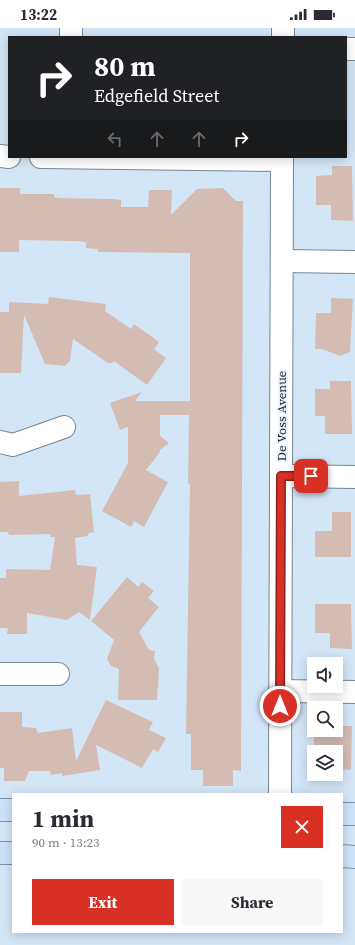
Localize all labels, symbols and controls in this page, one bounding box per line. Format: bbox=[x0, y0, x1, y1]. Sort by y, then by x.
text: 13:22 bbox=[20, 4, 57, 25]
text: 80 m bbox=[94, 47, 156, 85]
icon: right bbox=[28, 52, 80, 104]
text: Edgefield Street bbox=[94, 83, 219, 108]
icon: left bbox=[104, 128, 126, 150]
icon: ahead bbox=[146, 128, 168, 150]
icon: ahead bbox=[188, 128, 210, 150]
icon: right bbox=[230, 128, 252, 150]
street label: De Voss Avenue bbox=[273, 370, 290, 461]
pin bbox=[294, 459, 328, 493]
icon: arrive bbox=[300, 465, 322, 487]
map controls bbox=[307, 657, 343, 781]
button: sound bbox=[307, 657, 343, 693]
position arrow bbox=[259, 685, 301, 727]
button: search bbox=[307, 701, 343, 737]
button: layers bbox=[307, 745, 343, 781]
text: 1 min bbox=[32, 802, 94, 835]
button: close bbox=[281, 806, 323, 848]
text: 90 m · 13:23 bbox=[32, 834, 100, 851]
button: Exit bbox=[32, 879, 174, 925]
button: Share bbox=[182, 879, 323, 925]

